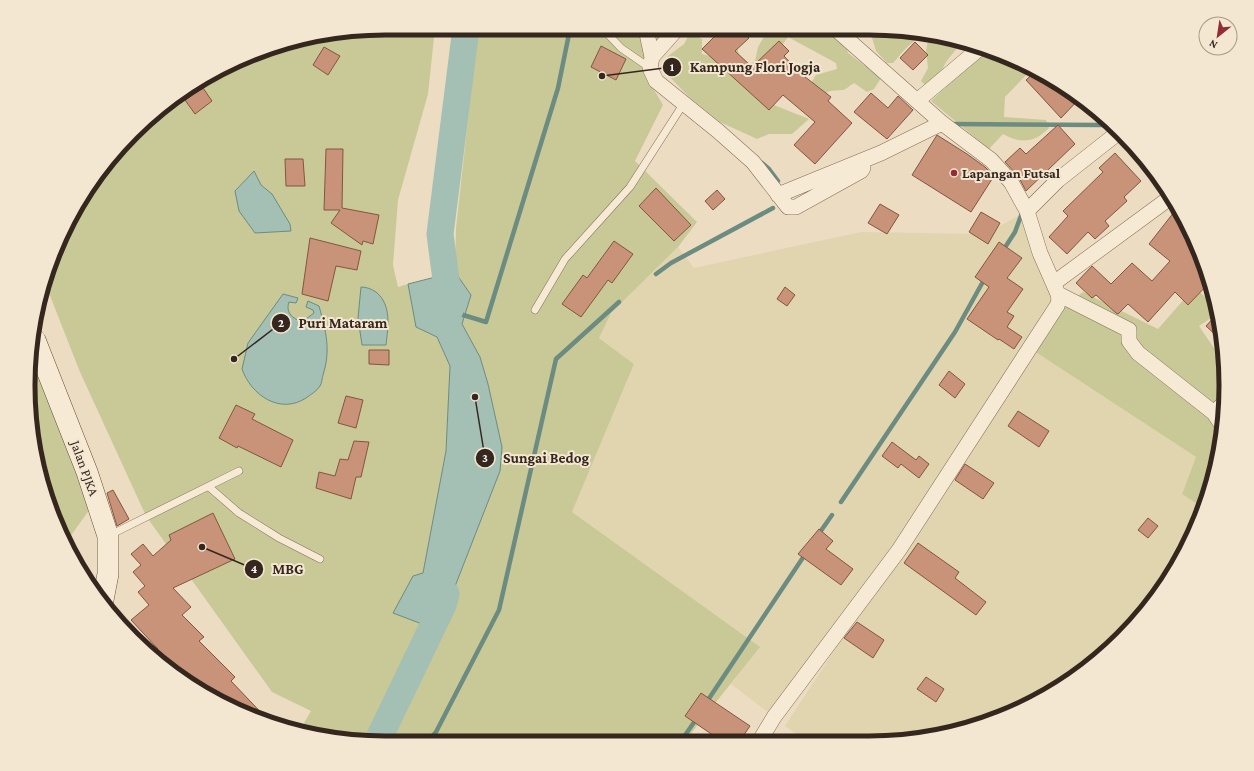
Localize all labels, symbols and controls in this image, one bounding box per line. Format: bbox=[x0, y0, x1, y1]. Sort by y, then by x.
north arrow bbox=[1198, 16, 1238, 56]
text: N bbox=[1206, 37, 1219, 52]
callout: Kampung Flori Jogja bbox=[662, 53, 828, 80]
text: Kampung Flori Jogja bbox=[690, 59, 821, 76]
text: 1 bbox=[670, 60, 675, 74]
place label: Lapangan Futsal bbox=[962, 165, 1060, 181]
marker: Lapangan Futsal bbox=[949, 168, 959, 178]
callout: Puri Mataram bbox=[271, 309, 396, 336]
text: Puri Mataram bbox=[299, 315, 388, 331]
text: 2 bbox=[278, 316, 284, 330]
street label: Jalan PJKA bbox=[67, 436, 102, 498]
callout: Sungai Bedog bbox=[475, 444, 597, 471]
text: Sungai Bedog bbox=[503, 450, 589, 466]
text: 3 bbox=[482, 451, 488, 465]
callout: MBG bbox=[244, 555, 312, 582]
text: MBG bbox=[272, 561, 304, 577]
text: 4 bbox=[251, 562, 258, 576]

